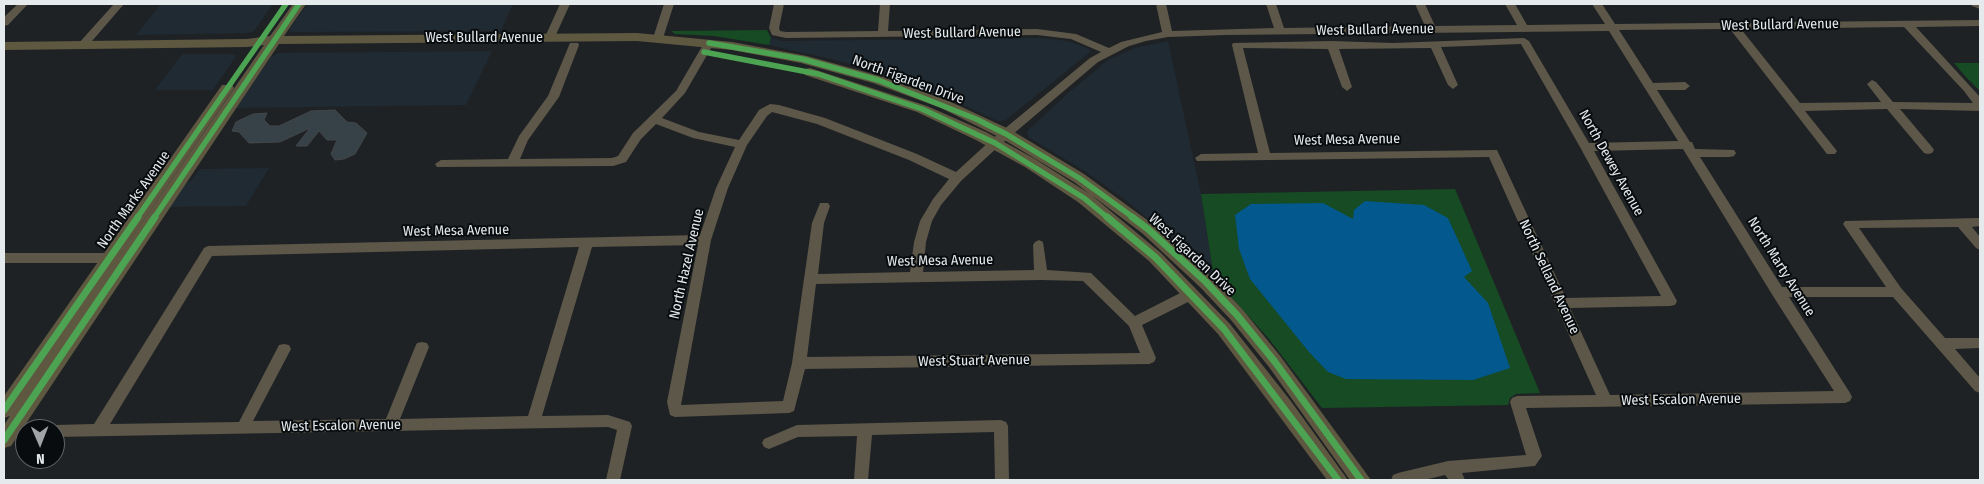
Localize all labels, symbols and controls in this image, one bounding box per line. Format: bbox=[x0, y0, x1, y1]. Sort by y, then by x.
street label: West Bullard Avenue bbox=[1721, 16, 1839, 34]
street label: West Bullard Avenue bbox=[1316, 21, 1434, 39]
street label: West Bullard Avenue bbox=[903, 24, 1021, 42]
street label: West Bullard Avenue bbox=[425, 30, 543, 46]
street label: North Figarden Drive bbox=[850, 52, 966, 108]
street label: North Dewey Avenue bbox=[1575, 107, 1647, 219]
street label: West Mesa Avenue bbox=[1294, 131, 1400, 149]
street label: North Marks Avenue bbox=[94, 148, 174, 252]
street label: North Hazel Avenue bbox=[666, 207, 708, 321]
street label: West Figarden Drive bbox=[1145, 210, 1239, 300]
street label: North Marty Avenue bbox=[1744, 214, 1818, 320]
street label: North Selland Avenue bbox=[1515, 217, 1583, 337]
street label: West Mesa Avenue bbox=[403, 222, 509, 240]
street label: West Mesa Avenue bbox=[887, 252, 993, 270]
street label: West Stuart Avenue bbox=[918, 352, 1030, 370]
street label: West Escalon Avenue bbox=[1621, 391, 1741, 409]
street label: West Escalon Avenue bbox=[281, 417, 401, 435]
north arrow bbox=[15, 419, 65, 469]
text: N bbox=[36, 450, 45, 467]

